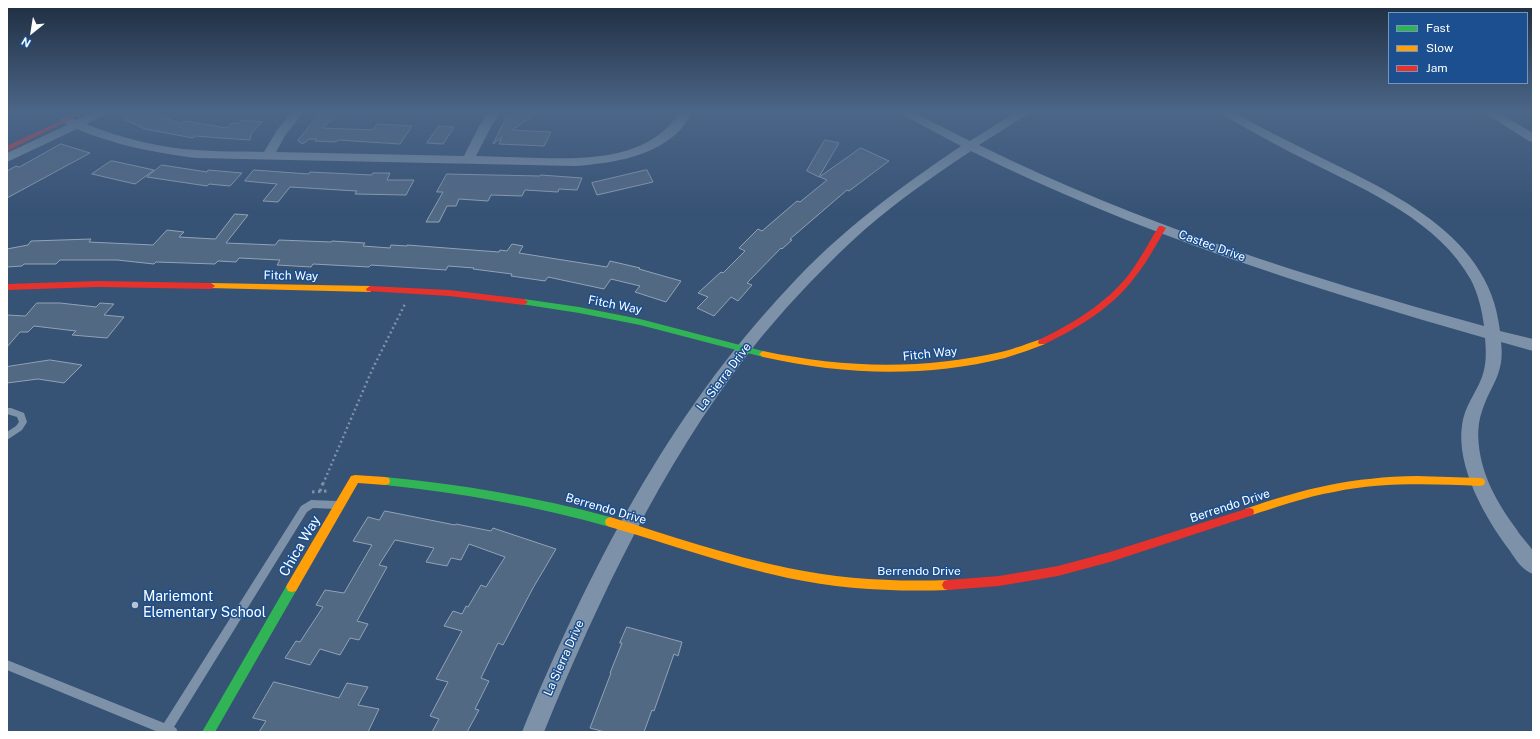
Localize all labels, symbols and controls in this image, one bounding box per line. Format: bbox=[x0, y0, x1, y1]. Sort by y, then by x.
north arrow bbox=[12, 12, 52, 52]
legend bbox=[1388, 12, 1528, 84]
text: Fast bbox=[1426, 21, 1450, 35]
text: N bbox=[19, 35, 33, 50]
text: Slow bbox=[1426, 41, 1453, 55]
text: Jam bbox=[1426, 61, 1448, 75]
street label: Castec Drive bbox=[1177, 227, 1247, 265]
street label: Fitch Way bbox=[264, 268, 318, 284]
street label: Fitch Way bbox=[587, 293, 643, 317]
street label: La Sierra Drive bbox=[694, 340, 754, 414]
street label: Fitch Way bbox=[902, 344, 958, 364]
street label: Berrendo Drive bbox=[1188, 486, 1272, 526]
street label: Berrendo Drive bbox=[564, 491, 648, 527]
street label: Chica Way bbox=[276, 513, 324, 579]
street label: Berrendo Drive bbox=[877, 564, 961, 578]
place label: Mariemont Elementary School bbox=[143, 589, 266, 622]
marker: Mariemont Elementary School bbox=[130, 600, 140, 610]
street label: La Sierra Drive bbox=[541, 618, 587, 698]

